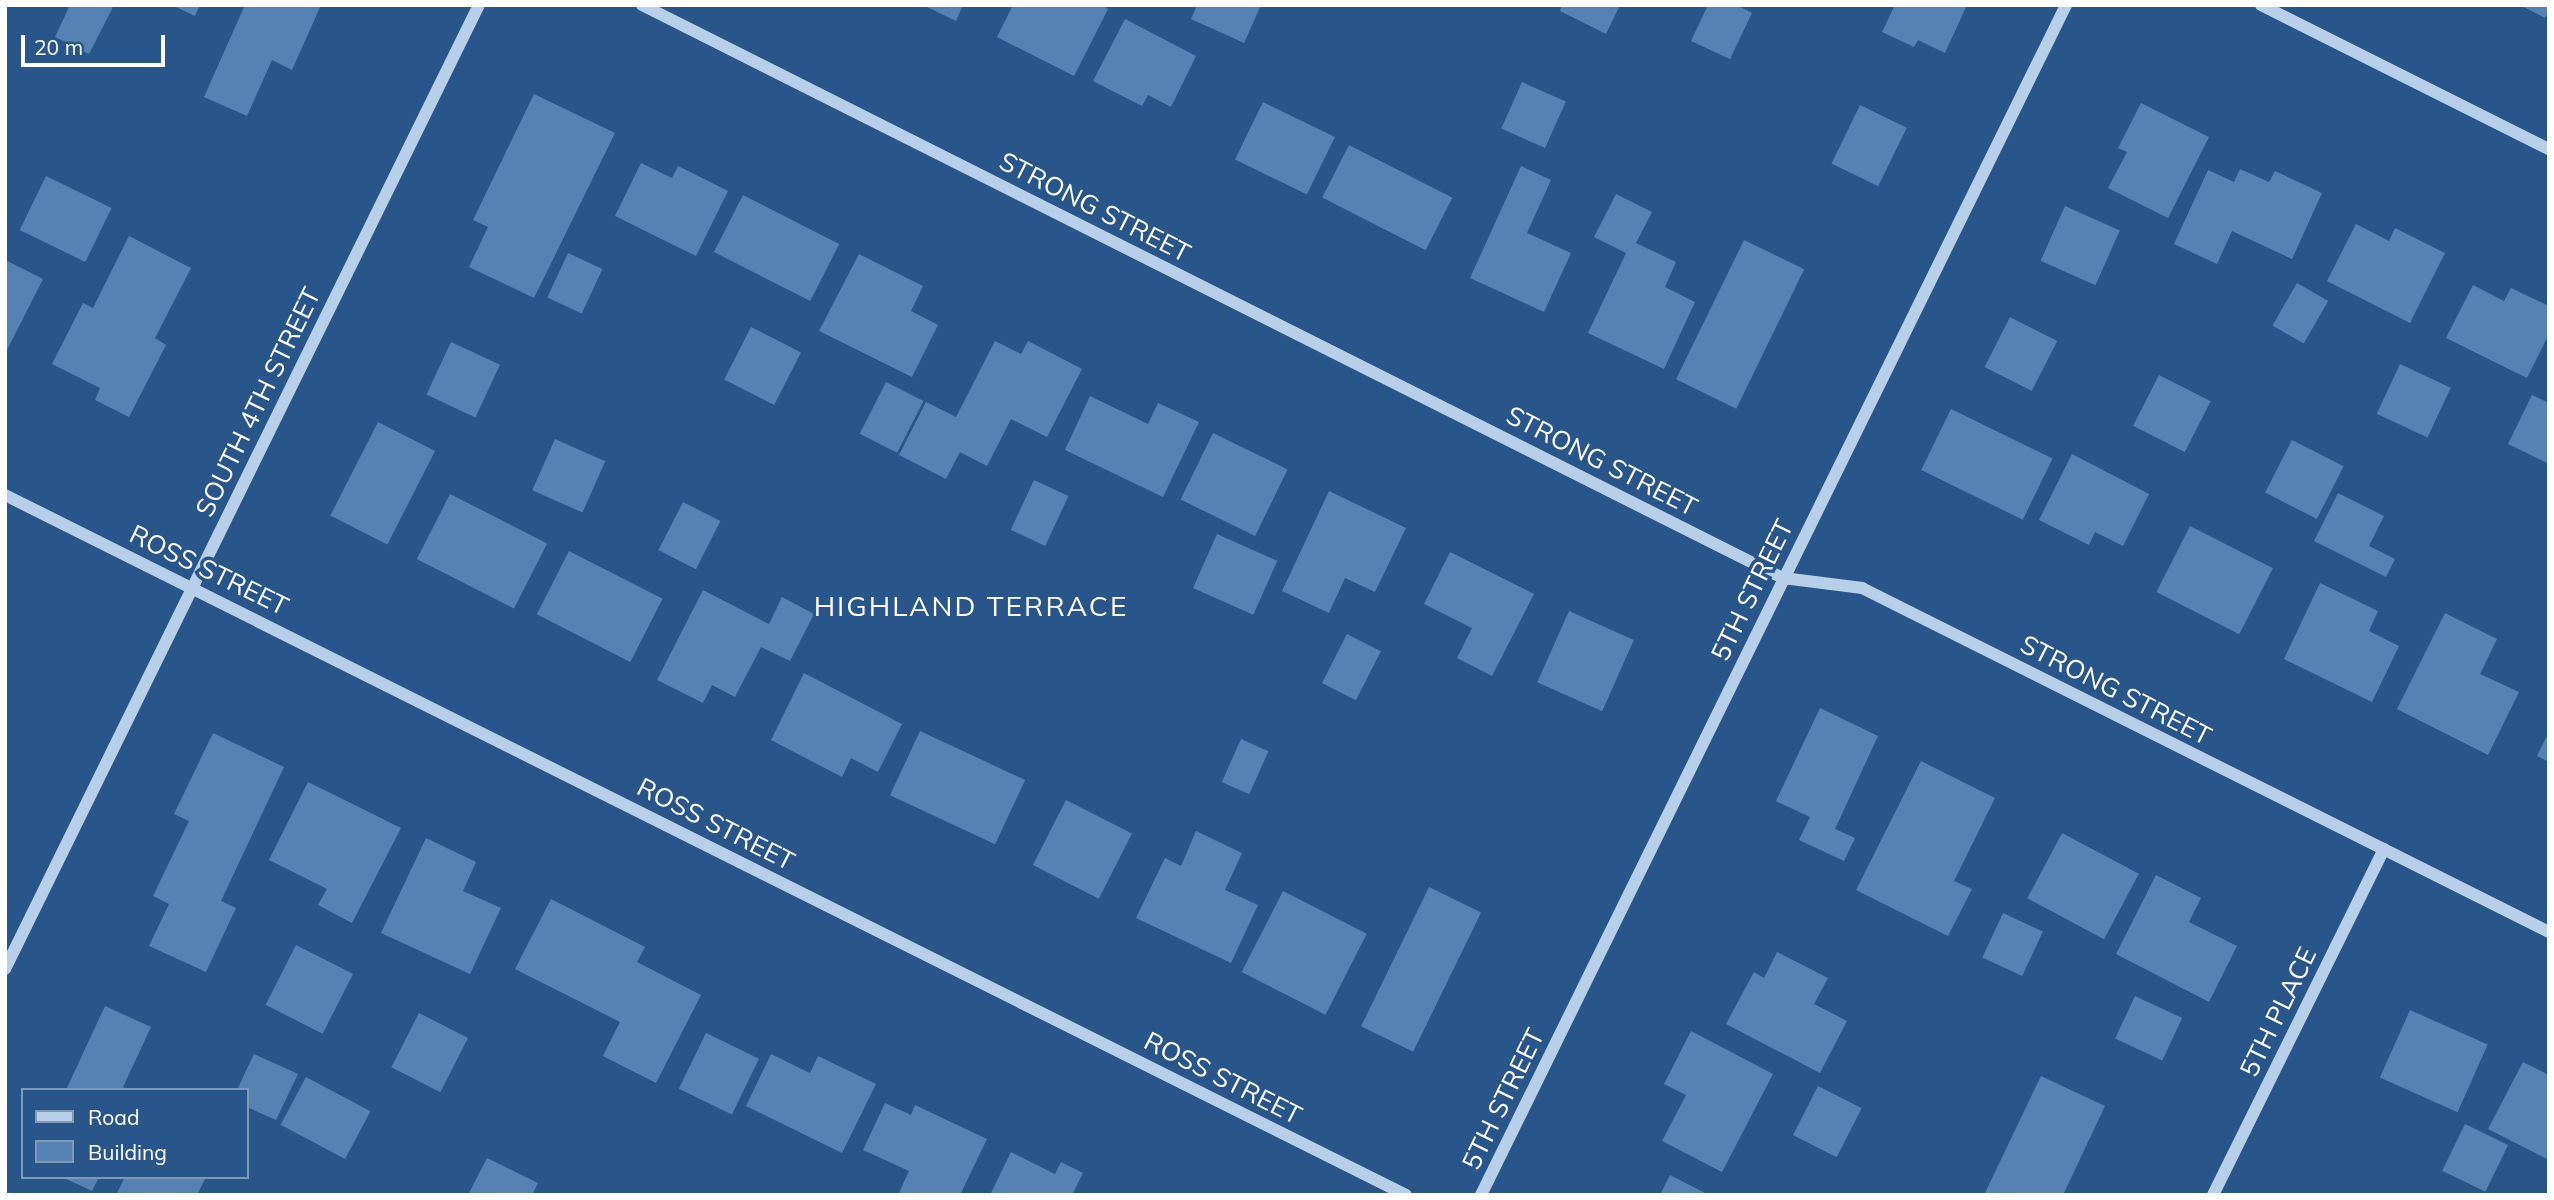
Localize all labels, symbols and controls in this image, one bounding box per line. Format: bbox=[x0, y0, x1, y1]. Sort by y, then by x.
scale bar bbox=[24, 21, 168, 65]
text: 20 m bbox=[34, 34, 83, 60]
street label: STRONG STREET bbox=[994, 145, 1196, 269]
street label: SOUTH 4TH STREET bbox=[189, 282, 327, 522]
street label: STRONG STREET bbox=[1501, 399, 1703, 523]
street label: 5TH STREET bbox=[1704, 514, 1800, 666]
street label: ROSS STREET bbox=[125, 518, 293, 622]
district label: HIGHLAND TERRACE bbox=[816, 589, 1126, 623]
street label: STRONG STREET bbox=[2015, 628, 2217, 752]
street label: ROSS STREET bbox=[632, 771, 800, 877]
street label: 5TH PLACE bbox=[2233, 942, 2323, 1082]
street label: 5TH STREET bbox=[1455, 1023, 1551, 1175]
street label: ROSS STREET bbox=[1139, 1025, 1307, 1131]
legend bbox=[21, 1088, 248, 1179]
text: Road bbox=[88, 1104, 139, 1130]
text: Building bbox=[88, 1139, 167, 1165]

